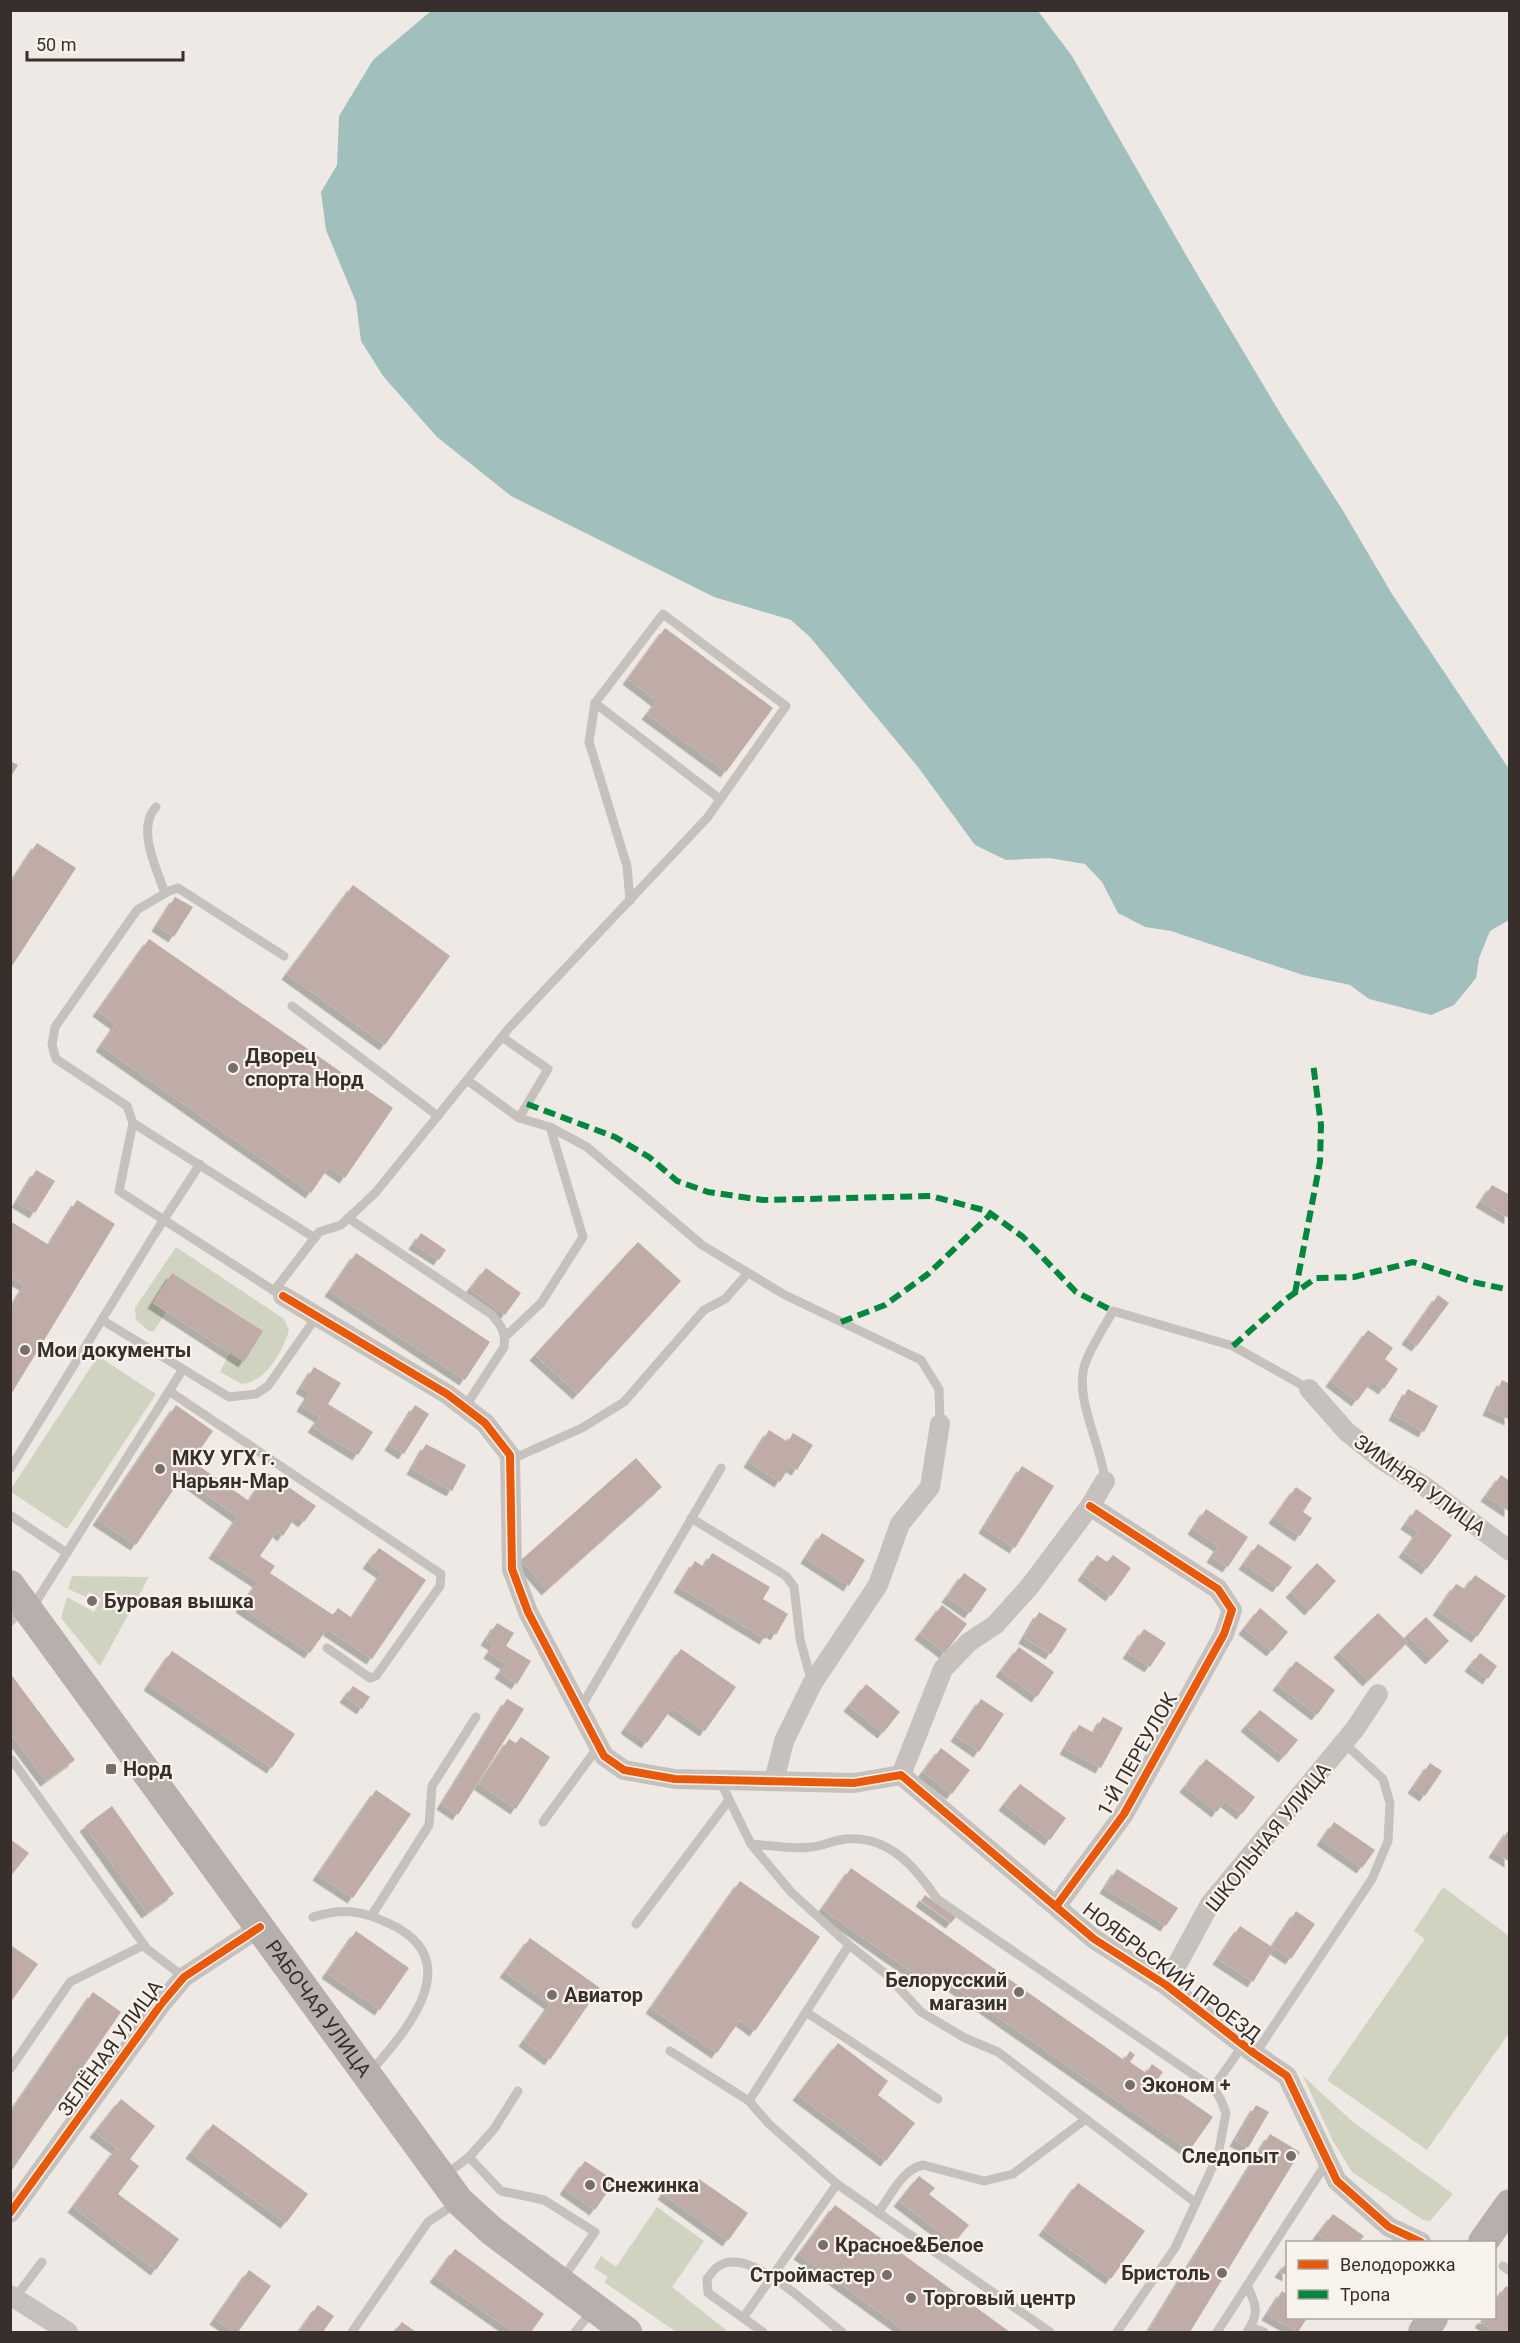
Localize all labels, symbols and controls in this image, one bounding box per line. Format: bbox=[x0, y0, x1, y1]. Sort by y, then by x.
scale bar bbox=[27, 24, 183, 62]
text: 50 m bbox=[36, 34, 76, 55]
place label: Дворец спорта Норд bbox=[245, 1044, 364, 1091]
marker: Дворец спорта Норд bbox=[226, 1061, 240, 1075]
place label: Мои документы bbox=[37, 1338, 191, 1362]
marker: Мои документы bbox=[18, 1343, 32, 1357]
street label: ЗИМНЯЯ УЛИЦА bbox=[1350, 1429, 1490, 1541]
place label: МКУ УГХ г. Нарьян-Мар bbox=[172, 1446, 289, 1493]
marker: МКУ УГХ г. Нарьян-Мар bbox=[153, 1462, 167, 1476]
place label: Буровая вышка bbox=[104, 1589, 254, 1613]
marker: Буровая вышка bbox=[85, 1594, 99, 1608]
street label: 1-Й ПЕРЕУЛОК bbox=[1092, 1688, 1182, 1820]
place label: Норд bbox=[123, 1757, 172, 1781]
street label: ШКОЛЬНАЯ УЛИЦА bbox=[1200, 1758, 1336, 1916]
marker: Норд bbox=[104, 1762, 118, 1776]
street label: НОЯБРЬСКИЙ ПРОЕЗД bbox=[1078, 1897, 1266, 2047]
street label: РАБОЧАЯ УЛИЦА bbox=[261, 1935, 377, 2082]
place label: Белорусский магазин bbox=[885, 1968, 1007, 2015]
street label: ЗЕЛЁНАЯ УЛИЦА bbox=[53, 1975, 167, 2121]
place label: Авиатор bbox=[564, 1983, 643, 2007]
marker: Белорусский магазин bbox=[1012, 1985, 1026, 1999]
marker: Авиатор bbox=[545, 1988, 559, 2002]
place label: Эконом + bbox=[1142, 2073, 1231, 2097]
marker: Эконом + bbox=[1123, 2078, 1137, 2092]
place label: Следопыт bbox=[1182, 2144, 1279, 2168]
marker: Следопыт bbox=[1284, 2149, 1298, 2163]
place label: Снежинка bbox=[602, 2173, 699, 2197]
marker: Снежинка bbox=[583, 2178, 597, 2192]
place label: Красное&Белое bbox=[835, 2233, 984, 2257]
marker: Красное&Белое bbox=[816, 2238, 830, 2252]
legend bbox=[1286, 2241, 1496, 2319]
text: Велодорожка bbox=[1340, 2254, 1455, 2275]
place label: Бристоль bbox=[1121, 2261, 1210, 2285]
place label: Строймастер bbox=[750, 2263, 875, 2287]
marker: Бристоль bbox=[1215, 2266, 1229, 2280]
marker: Строймастер bbox=[880, 2268, 894, 2282]
text: Тропа bbox=[1340, 2284, 1390, 2305]
place label: Торговый центр bbox=[923, 2286, 1076, 2310]
marker: Торговый центр bbox=[904, 2291, 918, 2305]

